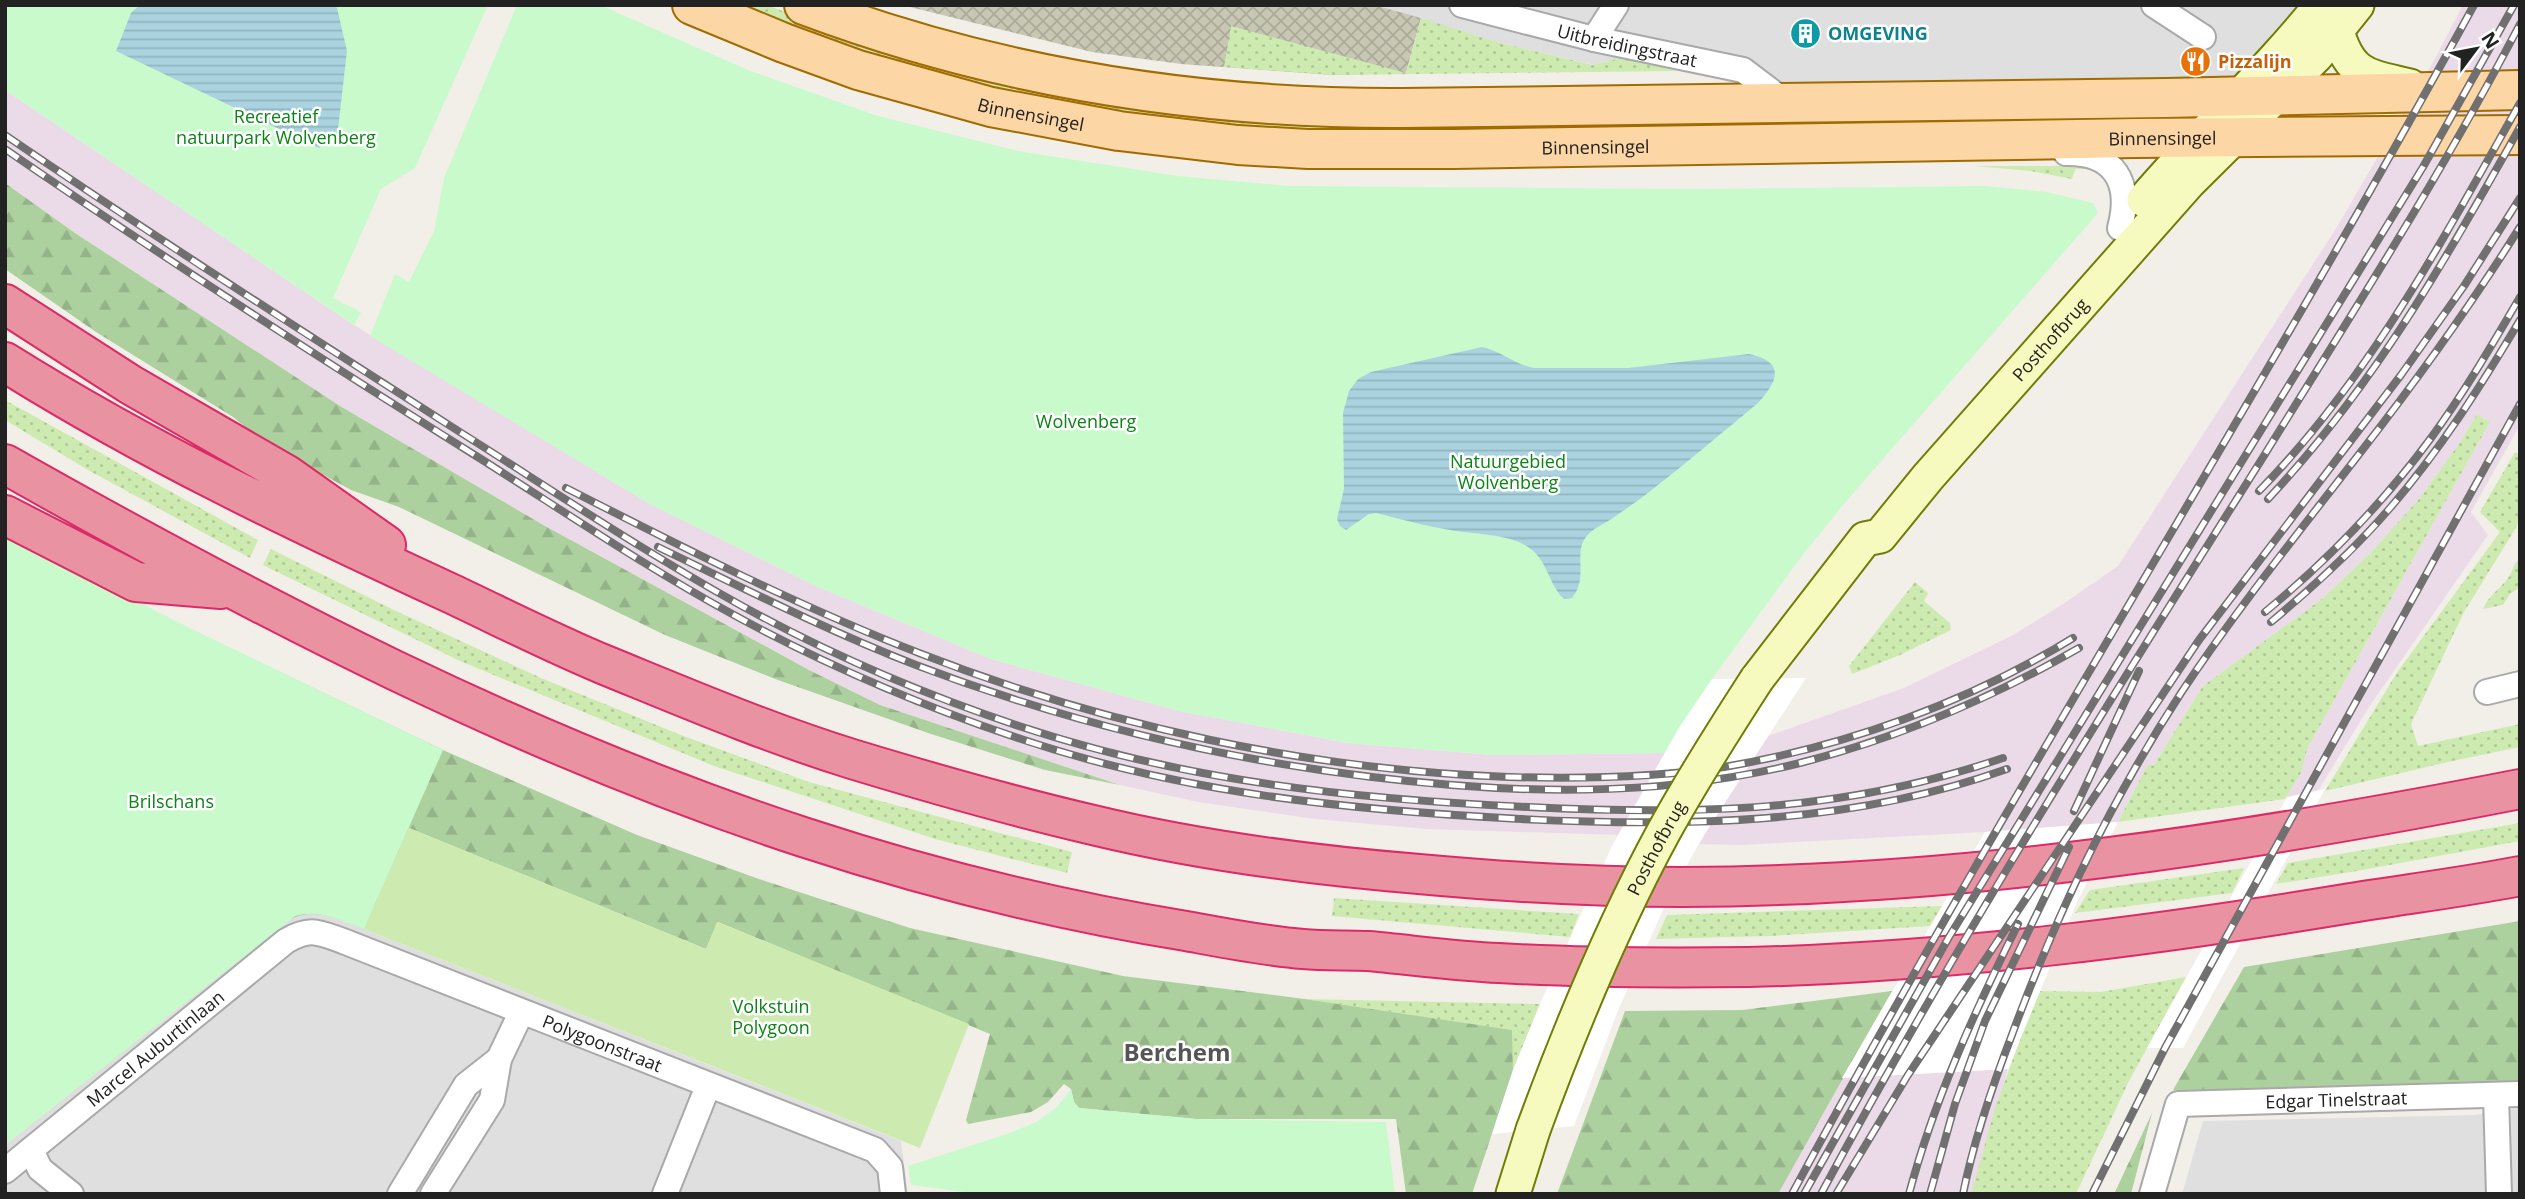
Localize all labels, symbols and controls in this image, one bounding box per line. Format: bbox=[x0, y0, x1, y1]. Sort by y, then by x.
north arrow bbox=[2441, 14, 2511, 84]
building icon: OMGEVING bbox=[1788, 16, 1822, 50]
street label: Uitbreidingstraat bbox=[1555, 18, 1699, 72]
place label: OMGEVING bbox=[1828, 21, 1928, 45]
text: N bbox=[2475, 27, 2506, 53]
restaurant icon: Pizzalijn bbox=[2178, 44, 2212, 78]
place label: Pizzalijn bbox=[2218, 49, 2292, 73]
street label: Binnensingel bbox=[975, 92, 1086, 136]
park label: Recreatief natuurpark Wolvenberg bbox=[176, 104, 376, 149]
street label: Binnensingel bbox=[2108, 125, 2216, 150]
street label: Binnensingel bbox=[1541, 134, 1650, 160]
street label: Posthofbrug bbox=[2006, 292, 2093, 386]
park label: Wolvenberg bbox=[1036, 409, 1136, 433]
park label: Natuurgebied Wolvenberg bbox=[1450, 449, 1566, 494]
park label: Brilschans bbox=[128, 789, 214, 813]
street label: Posthofbrug bbox=[1621, 796, 1691, 899]
street label: Marcel Auburtinlaan bbox=[81, 985, 229, 1112]
park label: Volkstuin Polygoon bbox=[732, 994, 810, 1039]
street label: Polygoonstraat bbox=[539, 1009, 666, 1077]
district label: Berchem bbox=[1123, 1035, 1231, 1068]
street label: Edgar Tinelstraat bbox=[2265, 1085, 2408, 1113]

